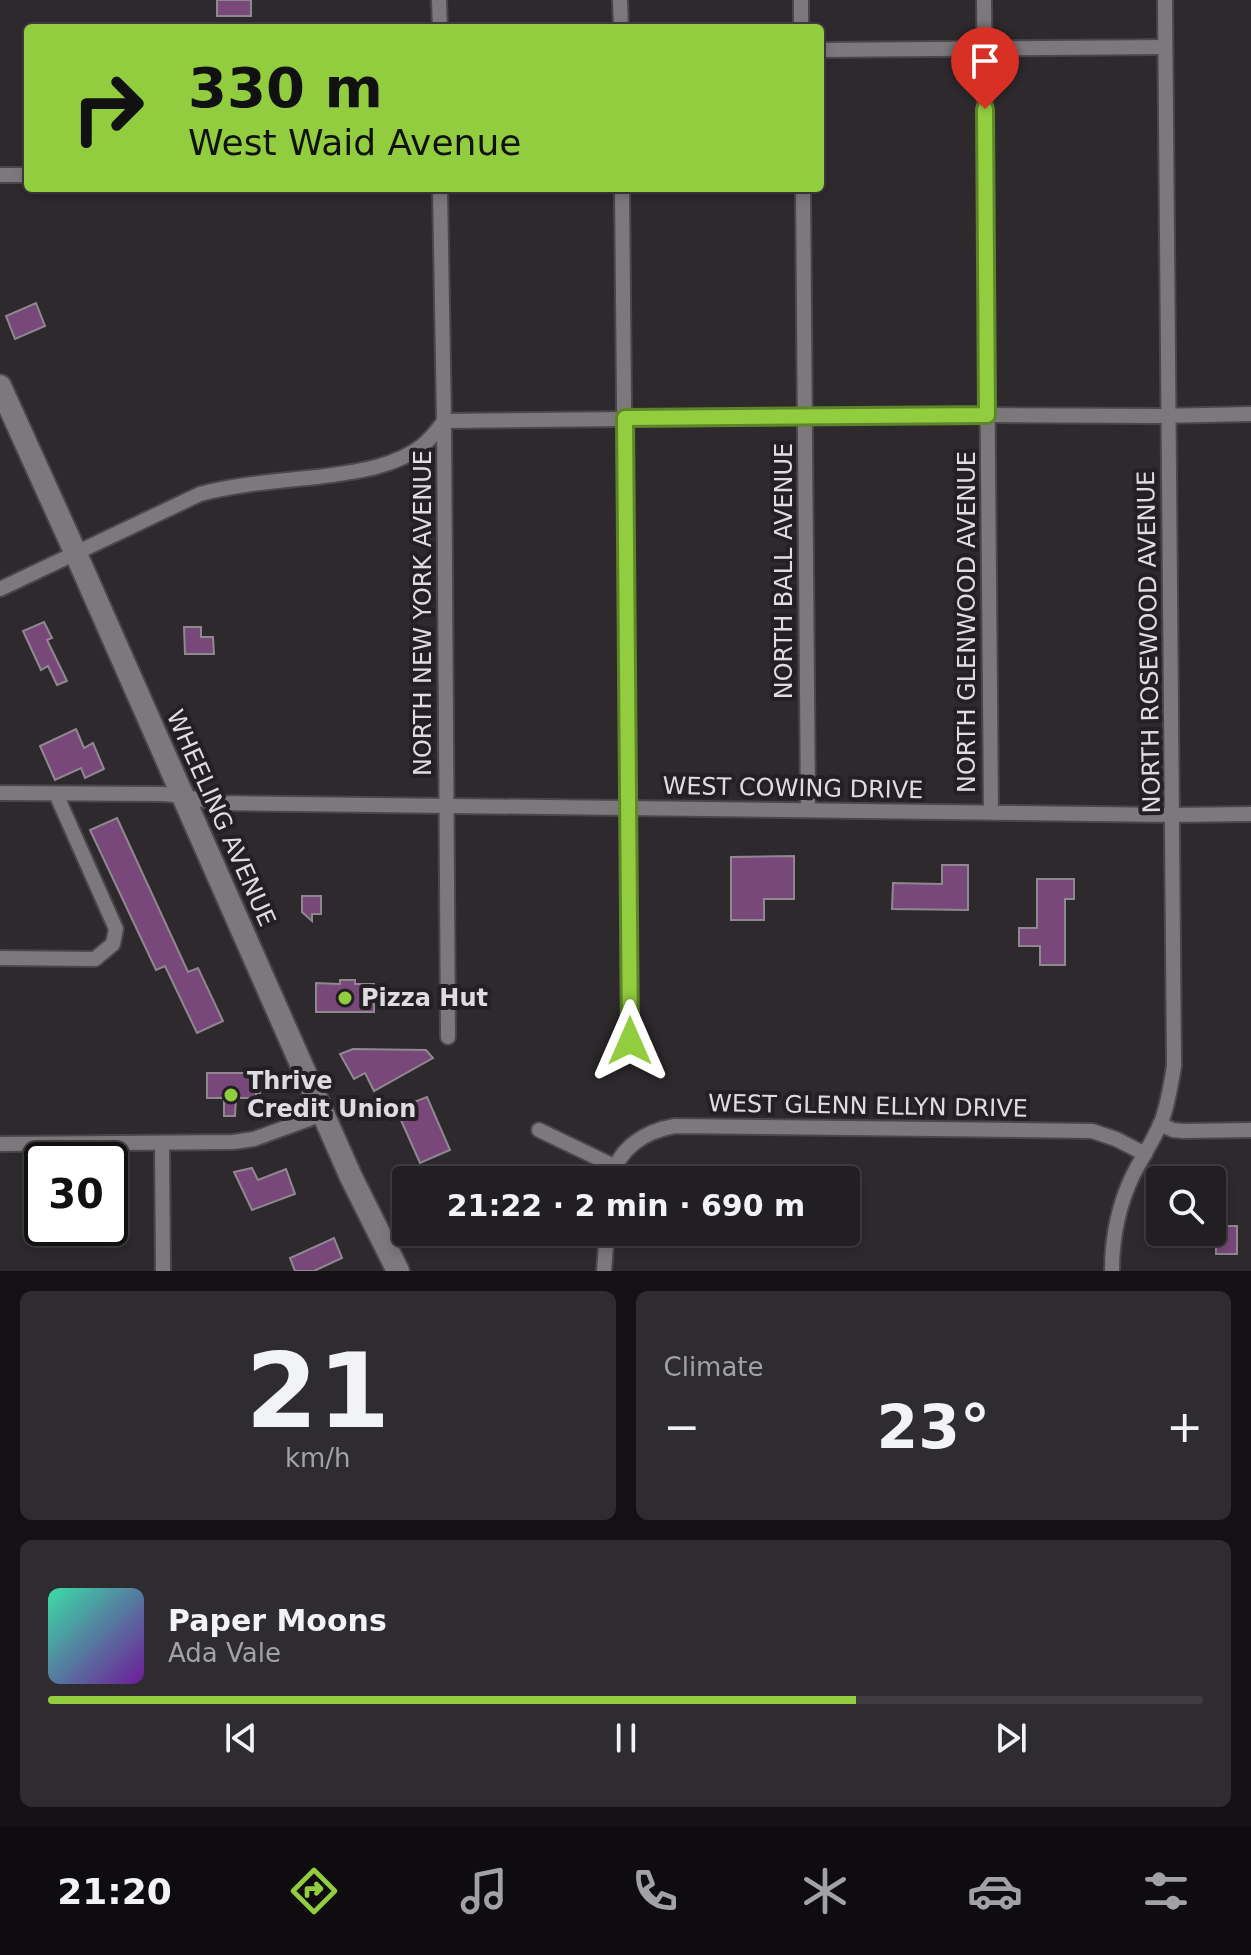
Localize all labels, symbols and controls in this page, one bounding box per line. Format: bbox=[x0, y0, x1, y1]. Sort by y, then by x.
pin bbox=[951, 27, 1019, 109]
icon: arrive bbox=[963, 39, 1007, 83]
text: 330 m bbox=[188, 55, 383, 120]
icon: right bbox=[56, 56, 160, 160]
text: West Waid Avenue bbox=[188, 122, 521, 163]
street label: NORTH BALL AVENUE bbox=[770, 443, 798, 699]
street label: NORTH NEW YORK AVENUE bbox=[409, 450, 437, 776]
street label: NORTH GLENWOOD AVENUE bbox=[953, 451, 981, 793]
street label: NORTH ROSEWOOD AVENUE bbox=[1132, 470, 1166, 814]
street label: WHEELING AVENUE bbox=[161, 705, 281, 931]
street label: WEST COWING DRIVE bbox=[662, 772, 924, 804]
place label: Pizza Hut bbox=[361, 984, 488, 1012]
marker: Pizza Hut bbox=[336, 989, 354, 1007]
position arrow bbox=[588, 999, 672, 1083]
place label: Thrive Credit Union bbox=[247, 1067, 416, 1123]
marker: Thrive Credit Union bbox=[222, 1086, 240, 1104]
street label: WEST GLENN ELLYN DRIVE bbox=[708, 1089, 1028, 1123]
speed limit sign: 30 bbox=[24, 1142, 128, 1246]
map controls bbox=[1146, 1166, 1226, 1246]
button: search bbox=[1146, 1166, 1226, 1246]
text: 21:22 · 2 min · 690 m bbox=[447, 1188, 805, 1223]
text: 21 bbox=[245, 1330, 390, 1452]
text: Climate bbox=[664, 1352, 764, 1382]
text: 23° bbox=[877, 1392, 990, 1462]
text: − bbox=[664, 1401, 700, 1452]
text: + bbox=[1166, 1401, 1203, 1452]
text: km/h bbox=[285, 1443, 351, 1473]
text: Paper Moons bbox=[168, 1603, 387, 1638]
text: Ada Vale bbox=[168, 1638, 281, 1668]
icon: previous bbox=[219, 1716, 263, 1760]
icon: pause bbox=[604, 1716, 648, 1760]
icon: next bbox=[989, 1716, 1033, 1760]
icon: directions bbox=[286, 1863, 342, 1919]
icon: music bbox=[456, 1863, 512, 1919]
icon: phone bbox=[627, 1863, 683, 1919]
icon: climate bbox=[797, 1863, 853, 1919]
icon: car bbox=[967, 1863, 1023, 1919]
icon: filters bbox=[1138, 1863, 1194, 1919]
text: 21:20 bbox=[57, 1871, 172, 1912]

